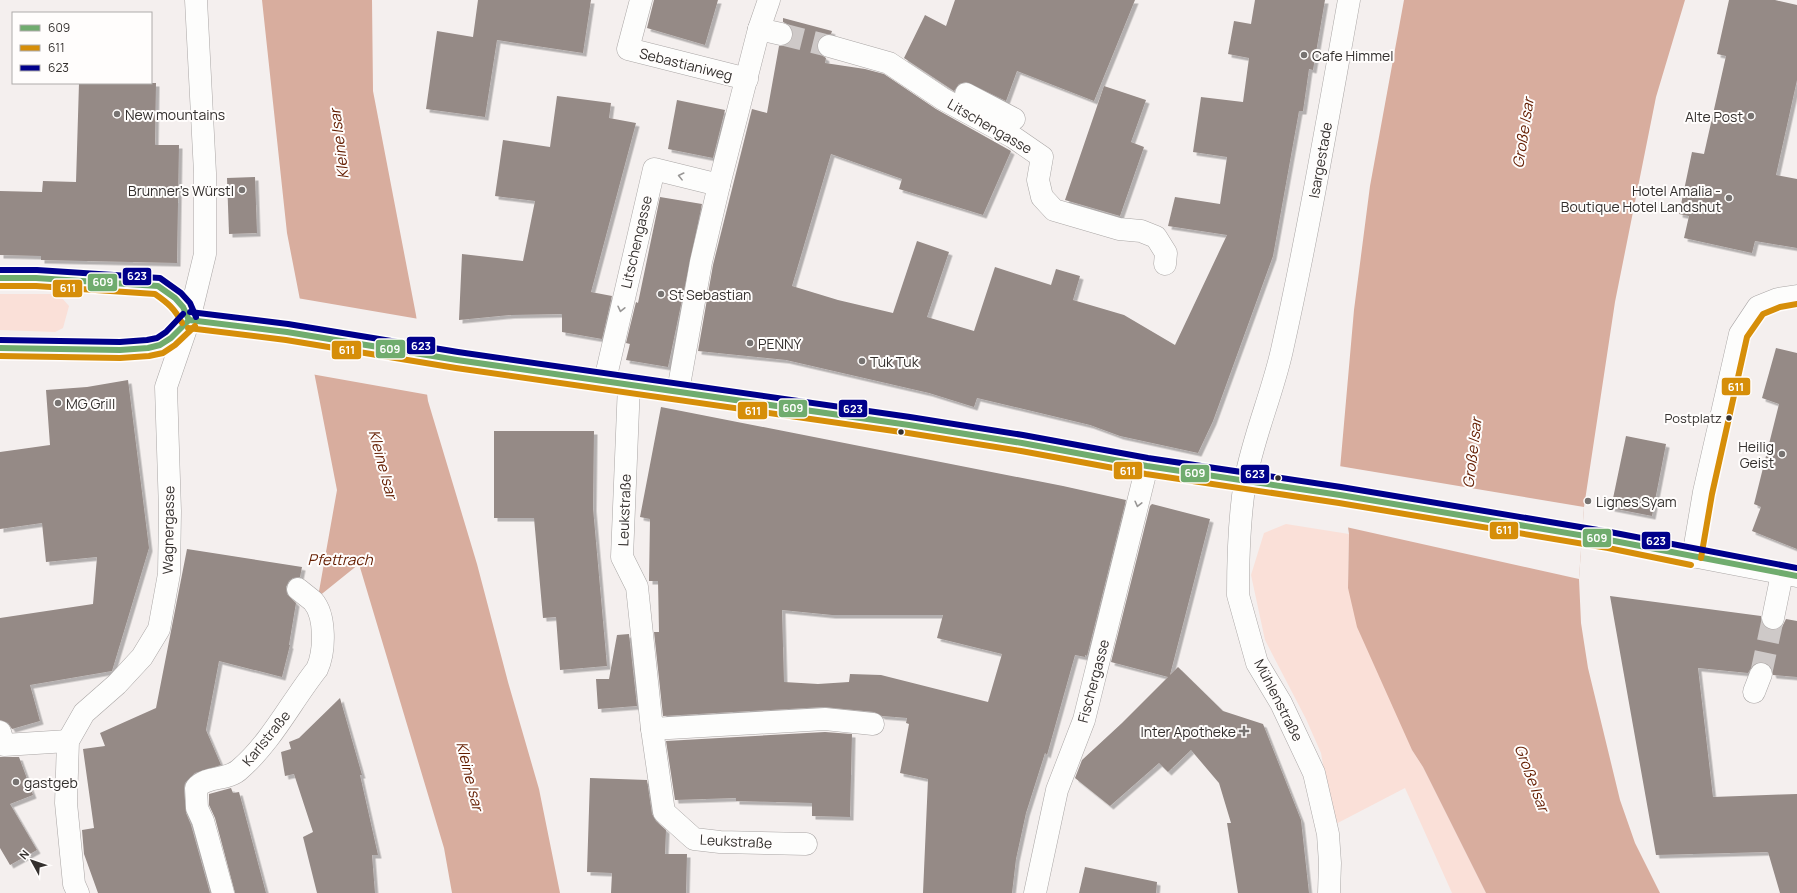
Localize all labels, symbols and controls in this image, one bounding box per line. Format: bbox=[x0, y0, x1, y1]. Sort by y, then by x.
legend bbox=[12, 12, 152, 84]
text: 609 bbox=[48, 19, 70, 36]
text: 611 bbox=[48, 39, 65, 56]
street label: Sebastianiweg bbox=[637, 43, 735, 85]
place label: Cafe Himmel bbox=[1312, 46, 1393, 65]
marker: Cafe Himmel bbox=[1299, 50, 1309, 60]
text: 623 bbox=[48, 59, 69, 76]
street label: Litschengasse bbox=[944, 94, 1036, 158]
water label: Große Isar bbox=[1507, 94, 1539, 169]
place label: New mountains bbox=[125, 105, 225, 124]
water label: Kleine Isar bbox=[324, 105, 354, 180]
place label: Alte Post bbox=[1685, 107, 1743, 126]
marker: New mountains bbox=[112, 109, 122, 119]
marker: Alte Post bbox=[1746, 111, 1756, 121]
street label: Isargestade bbox=[1304, 121, 1336, 199]
one-way arrow bbox=[678, 172, 684, 180]
place label: Brunner's Würstl bbox=[128, 181, 234, 200]
place label: Hotel Amalia - Boutique Hotel Landshut bbox=[1561, 181, 1721, 216]
marker: Brunner's Würstl bbox=[237, 185, 247, 195]
marker: Hotel Amalia - Boutique Hotel Landshut bbox=[1724, 193, 1734, 203]
street label: Litschengasse bbox=[616, 194, 656, 290]
line badge: 623 bbox=[122, 267, 152, 286]
text: 623 bbox=[127, 268, 147, 283]
line badge: 609 bbox=[87, 273, 118, 292]
text: 609 bbox=[93, 274, 114, 289]
line badge: 611 bbox=[52, 279, 83, 298]
text: 611 bbox=[60, 280, 76, 295]
place label: St Sebastian bbox=[669, 285, 751, 304]
marker: St Sebastian bbox=[656, 289, 666, 299]
one-way arrow bbox=[617, 306, 625, 312]
place label: PENNY bbox=[758, 334, 802, 353]
line badge: 623 bbox=[406, 336, 436, 355]
text: 623 bbox=[411, 338, 431, 353]
marker: PENNY bbox=[745, 338, 755, 348]
line badge: 609 bbox=[375, 339, 406, 359]
line badge: 611 bbox=[331, 340, 362, 360]
text: 609 bbox=[380, 341, 401, 356]
text: 611 bbox=[339, 342, 355, 357]
place label: Tuk Tuk bbox=[870, 352, 920, 371]
marker: Tuk Tuk bbox=[857, 356, 867, 366]
line badge: 611 bbox=[1721, 377, 1751, 396]
text: 611 bbox=[1728, 379, 1744, 394]
place label: MG Grill bbox=[66, 394, 115, 413]
marker: MG Grill bbox=[53, 398, 63, 408]
line badge: 609 bbox=[778, 399, 808, 418]
line badge: 623 bbox=[838, 399, 868, 418]
text: 609 bbox=[783, 400, 804, 415]
line badge: 611 bbox=[737, 401, 768, 420]
text: 623 bbox=[843, 401, 863, 416]
text: 611 bbox=[745, 403, 761, 418]
place label: Postplatz bbox=[1664, 409, 1722, 427]
marker: Postplatz bbox=[1724, 413, 1734, 423]
water label: Große Isar bbox=[1457, 414, 1487, 489]
water label: Kleine Isar bbox=[364, 427, 403, 503]
unlabelled marker bbox=[896, 427, 906, 437]
place label: Heilig Geist bbox=[1738, 437, 1774, 472]
marker: Heilig Geist bbox=[1777, 449, 1787, 459]
line badge: 611 bbox=[1113, 461, 1143, 480]
text: 611 bbox=[1120, 463, 1136, 478]
line badge: 609 bbox=[1180, 464, 1210, 483]
line badge: 623 bbox=[1240, 464, 1270, 484]
text: 609 bbox=[1185, 465, 1206, 480]
text: 623 bbox=[1245, 466, 1265, 481]
street label: Leukstraße bbox=[613, 473, 635, 547]
unlabelled marker bbox=[1273, 473, 1283, 483]
street label: Wagnergasse bbox=[158, 485, 178, 575]
place label: Lignes Syam bbox=[1596, 492, 1677, 511]
marker: Lignes Syam bbox=[1583, 496, 1593, 506]
one-way arrow bbox=[1134, 501, 1142, 508]
line badge: 611 bbox=[1489, 521, 1519, 540]
text: 611 bbox=[1496, 522, 1512, 537]
line badge: 609 bbox=[1582, 528, 1612, 548]
text: 609 bbox=[1587, 530, 1608, 545]
line badge: 623 bbox=[1641, 531, 1671, 550]
text: 623 bbox=[1646, 533, 1666, 548]
water label: Pfettrach bbox=[307, 549, 374, 570]
street label: Fischergasse bbox=[1073, 637, 1113, 725]
street label: Mühlenstraße bbox=[1250, 656, 1308, 744]
street label: Karlstraße bbox=[238, 706, 294, 770]
place label: Inter Apotheke bbox=[1141, 722, 1236, 741]
marker: Inter Apotheke bbox=[1239, 726, 1249, 736]
water label: Kleine Isar bbox=[451, 739, 489, 815]
water label: Große Isar bbox=[1510, 741, 1555, 817]
place label: gastgeb bbox=[24, 773, 78, 792]
marker: gastgeb bbox=[11, 777, 21, 787]
street label: Leukstraße bbox=[699, 830, 773, 852]
north arrow bbox=[12, 841, 52, 881]
text: N bbox=[16, 846, 32, 862]

